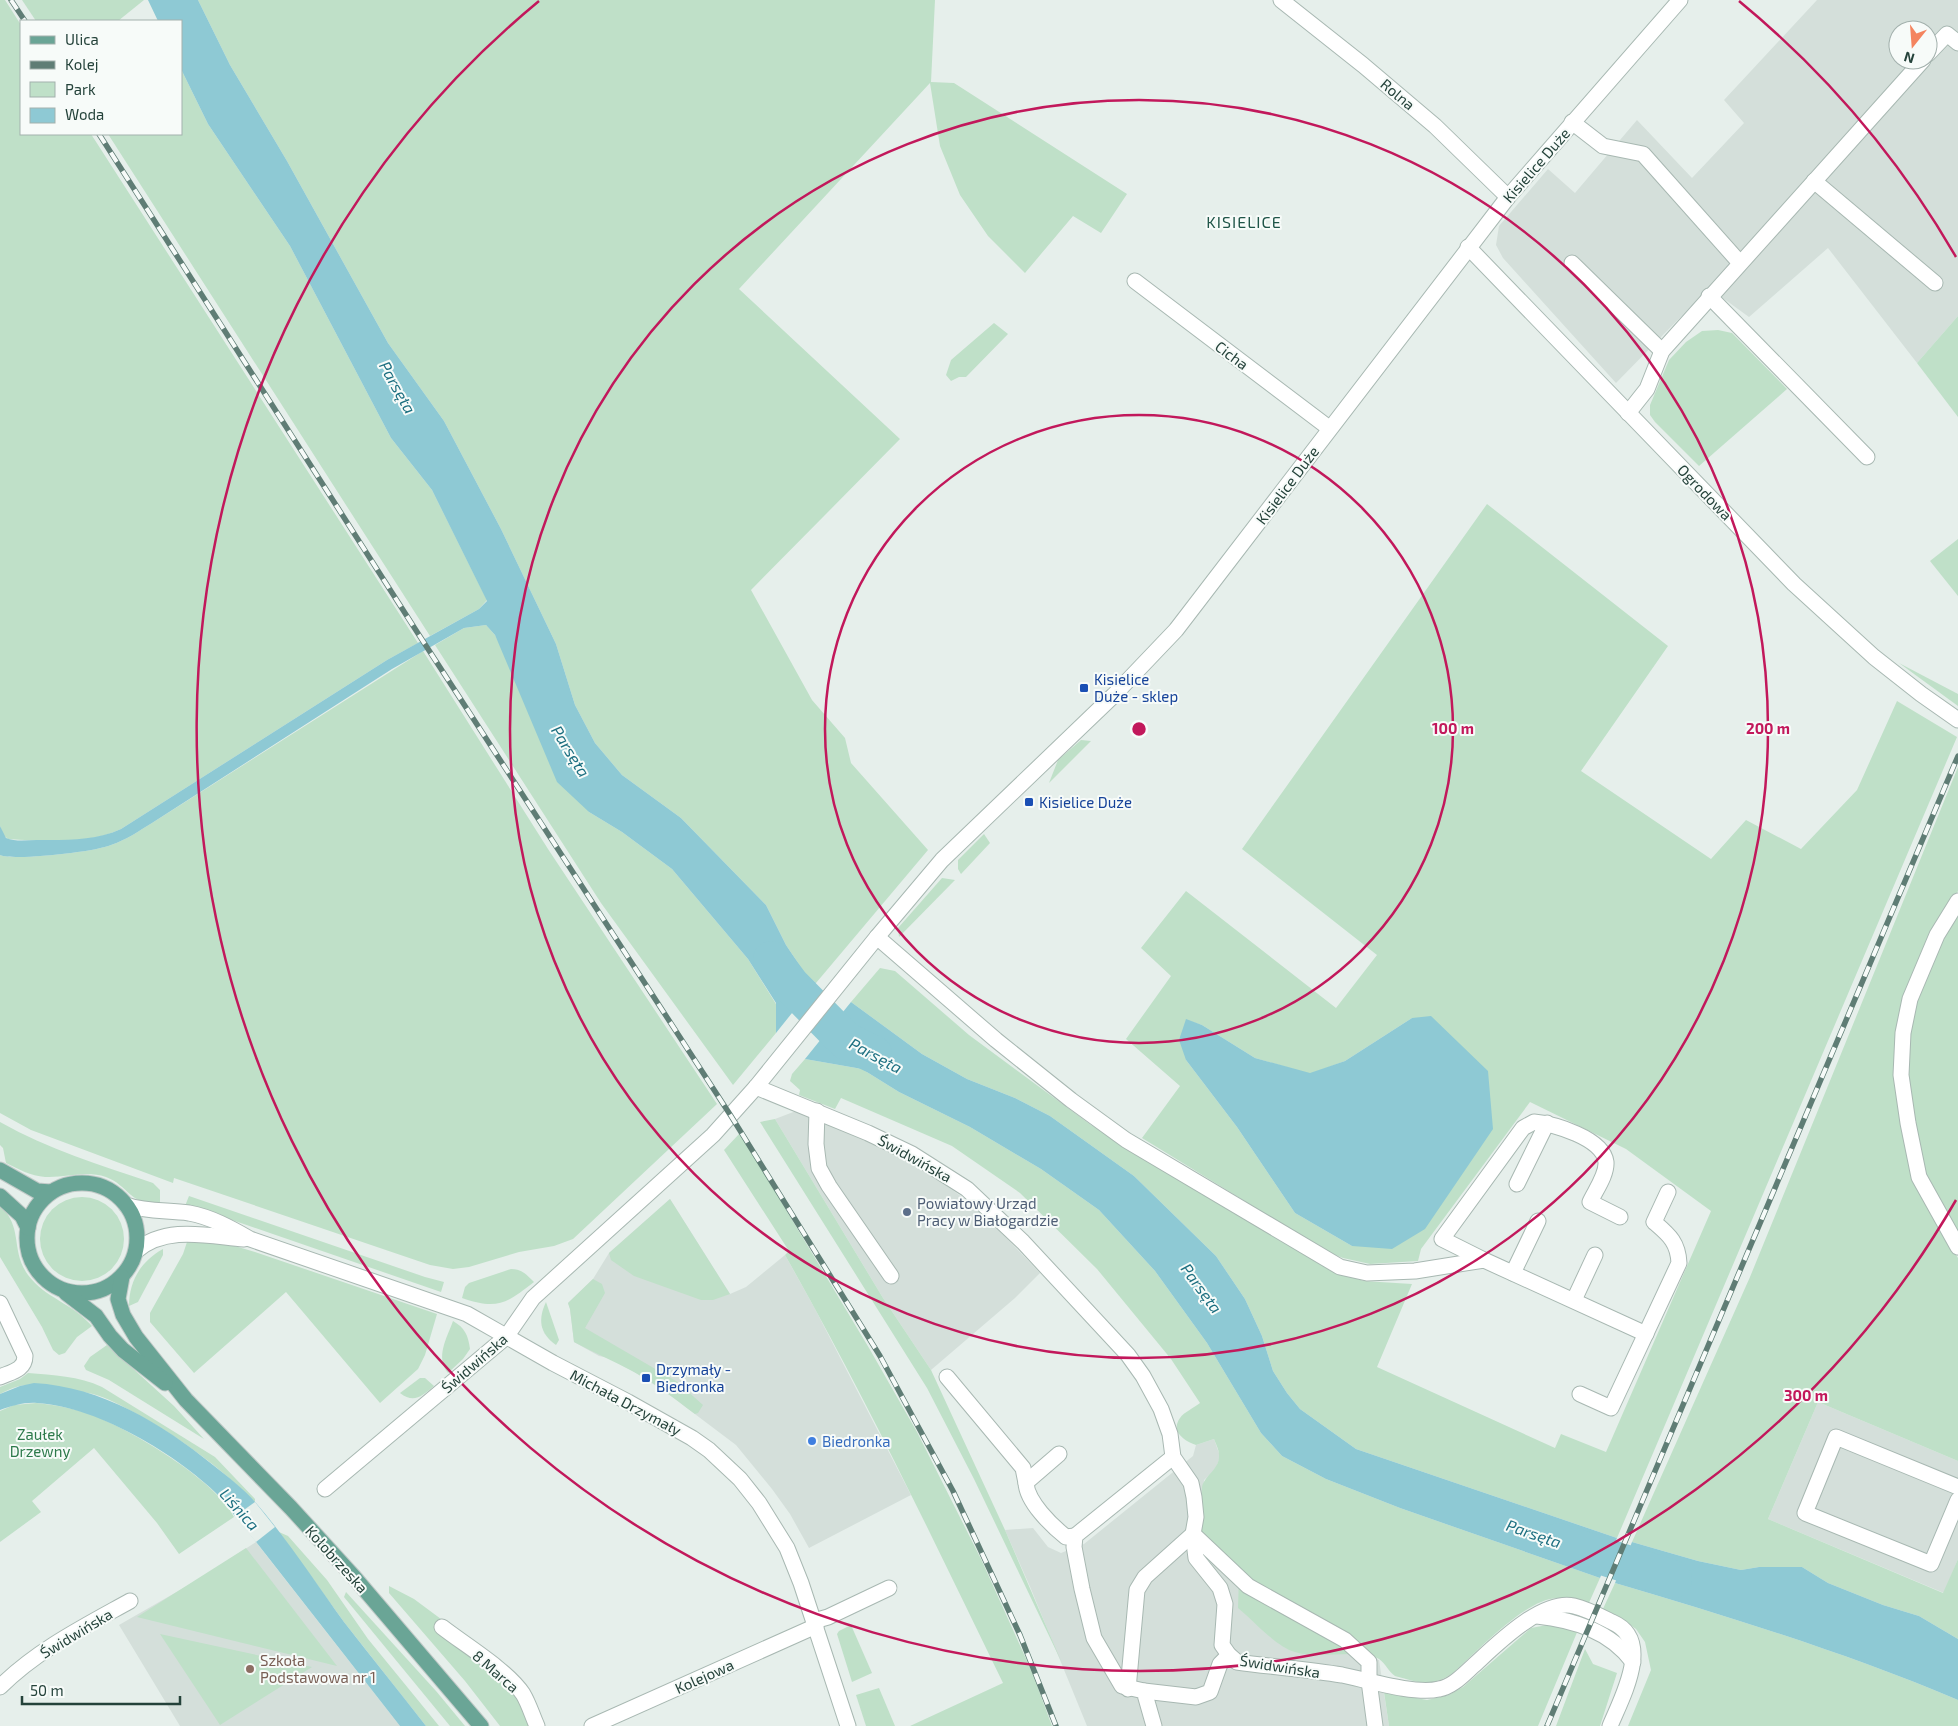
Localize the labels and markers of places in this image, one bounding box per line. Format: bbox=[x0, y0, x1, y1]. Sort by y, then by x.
place label: Kisielice Duże - sklep bbox=[1094, 670, 1178, 705]
marker: Kisielice Duże - sklep bbox=[1078, 682, 1090, 694]
centre of rings bbox=[1130, 720, 1148, 738]
place label: Kisielice Duże bbox=[1039, 793, 1132, 811]
marker: Kisielice Duże bbox=[1023, 796, 1035, 808]
place label: Powiatowy Urząd Pracy w Białogardzie bbox=[917, 1194, 1059, 1229]
marker: Powiatowy Urząd Pracy w Białogardzie bbox=[901, 1206, 913, 1218]
place label: Drzymały - Biedronka bbox=[656, 1360, 731, 1395]
marker: Drzymały - Biedronka bbox=[640, 1372, 652, 1384]
place label: Biedronka bbox=[822, 1432, 891, 1450]
marker: Biedronka bbox=[806, 1435, 818, 1447]
place label: Szkoła Podstawowa nr 1 bbox=[260, 1651, 376, 1686]
marker: Szkoła Podstawowa nr 1 bbox=[244, 1663, 256, 1675]

